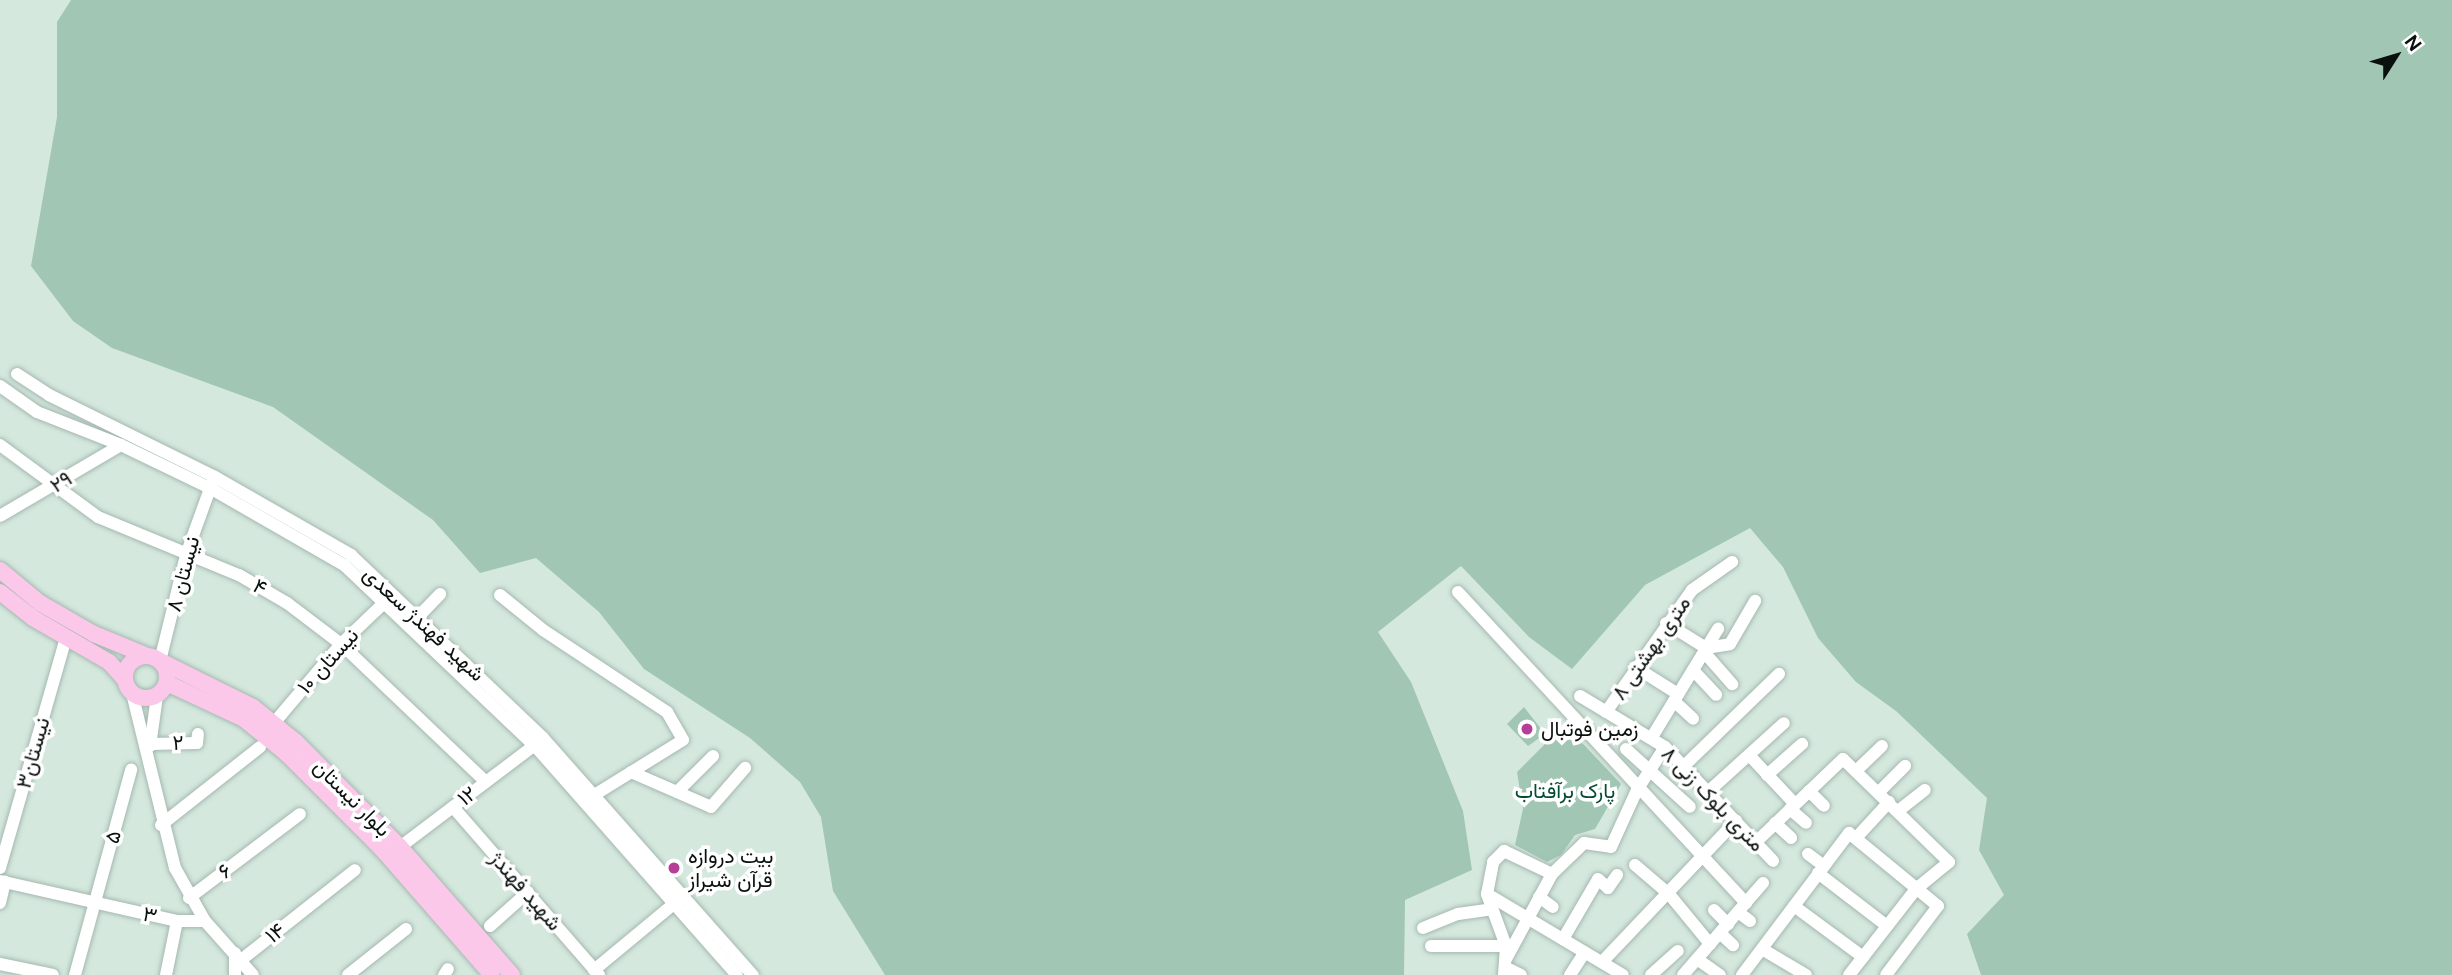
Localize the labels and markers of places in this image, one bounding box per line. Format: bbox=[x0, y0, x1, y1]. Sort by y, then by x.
place label: زمین فوتبال bbox=[1541, 716, 1638, 742]
marker: زمین فوتبال bbox=[1519, 721, 1535, 737]
place label: بیت دروازه قرآن شیراز bbox=[688, 843, 773, 893]
marker: بیت دروازه قرآن شیراز bbox=[666, 860, 682, 876]

